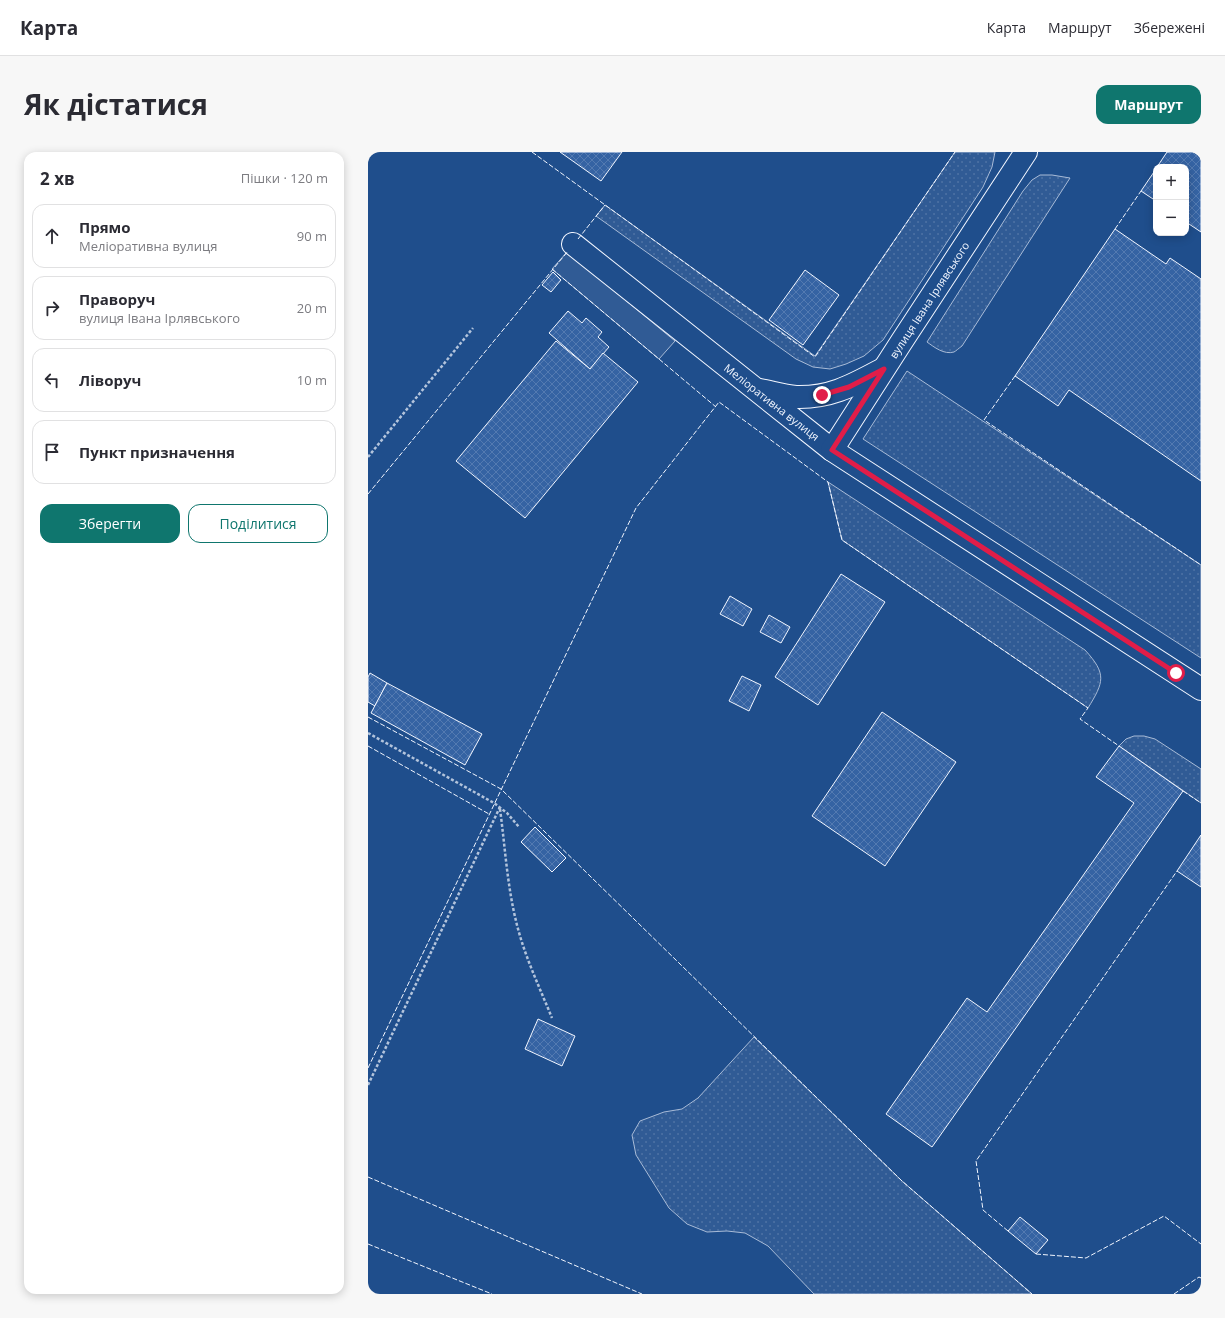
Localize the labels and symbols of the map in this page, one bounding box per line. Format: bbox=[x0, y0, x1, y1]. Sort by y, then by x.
street label: вулиця Івана Ірлявського bbox=[886, 238, 973, 361]
street label: Меліоративна вулиця bbox=[721, 360, 823, 444]
route end bbox=[813, 386, 831, 404]
route start bbox=[1167, 664, 1185, 682]

